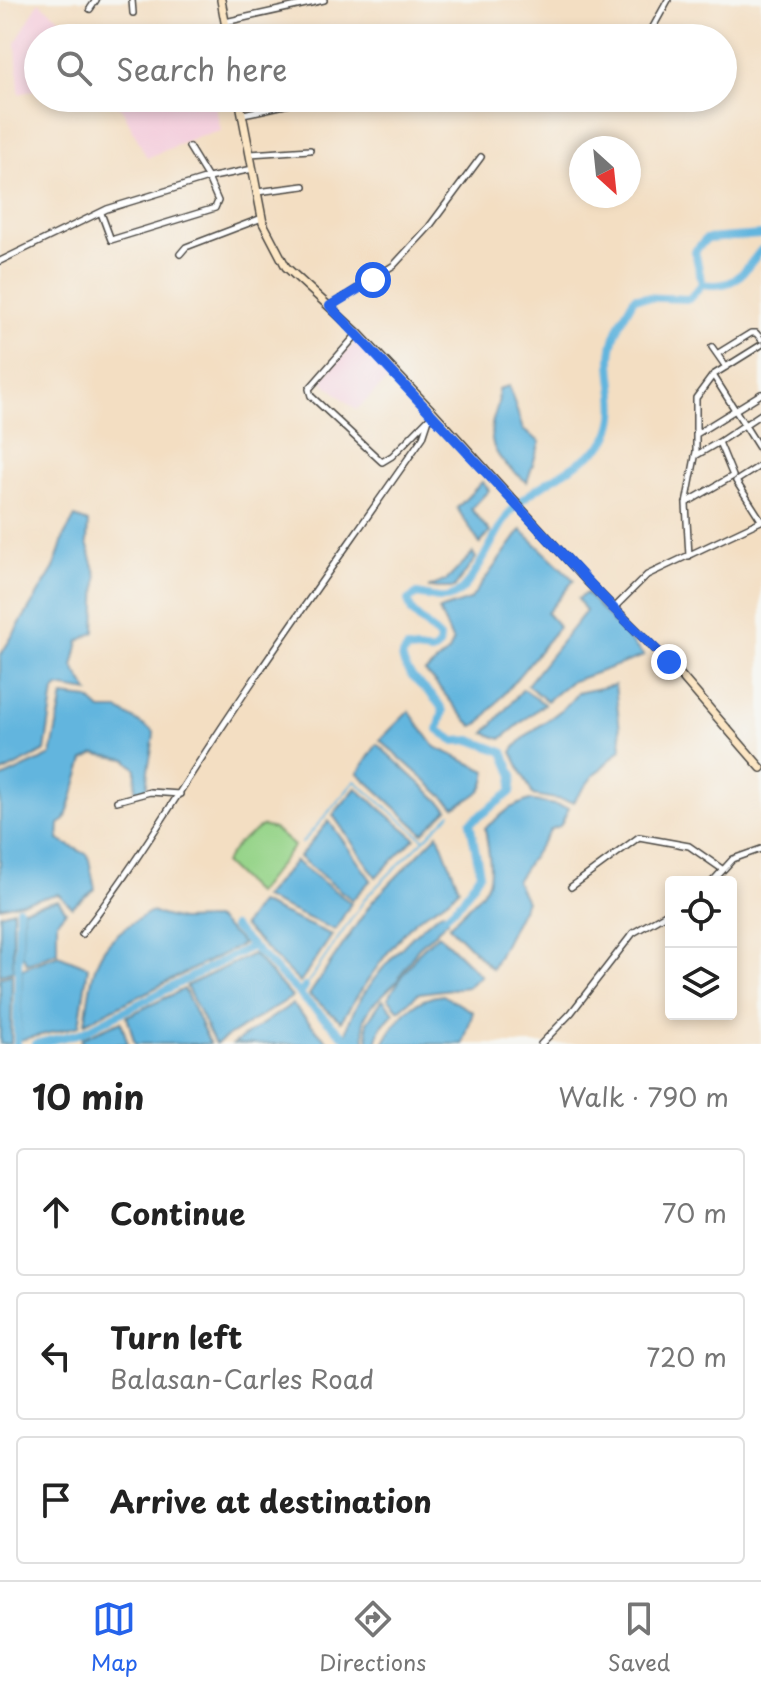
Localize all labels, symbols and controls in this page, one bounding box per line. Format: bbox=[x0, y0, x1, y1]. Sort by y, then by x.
search box bbox=[24, 24, 737, 112]
icon: search bbox=[52, 46, 96, 90]
text: Search here bbox=[116, 46, 288, 91]
north arrow bbox=[569, 136, 641, 208]
route start bbox=[355, 262, 391, 298]
route end bbox=[651, 644, 687, 680]
map controls bbox=[665, 876, 737, 1020]
button: locate bbox=[665, 876, 737, 948]
button: layers bbox=[665, 948, 737, 1020]
text: 10 min bbox=[32, 1070, 145, 1122]
text: Walk · 790 m bbox=[558, 1077, 729, 1116]
icon: ahead bbox=[34, 1190, 78, 1234]
text: Continue bbox=[110, 1190, 245, 1235]
text: 70 m bbox=[662, 1193, 727, 1232]
text: Turn left bbox=[110, 1314, 242, 1359]
icon: left bbox=[34, 1334, 78, 1378]
text: 720 m bbox=[646, 1337, 727, 1376]
text: Balasan-Carles Road bbox=[110, 1359, 374, 1398]
icon: arrive bbox=[34, 1478, 78, 1522]
text: Arrive at destination bbox=[110, 1478, 432, 1523]
tab: Map bbox=[91, 1597, 138, 1678]
tab: Directions bbox=[319, 1597, 426, 1678]
tab: Saved bbox=[608, 1597, 670, 1678]

